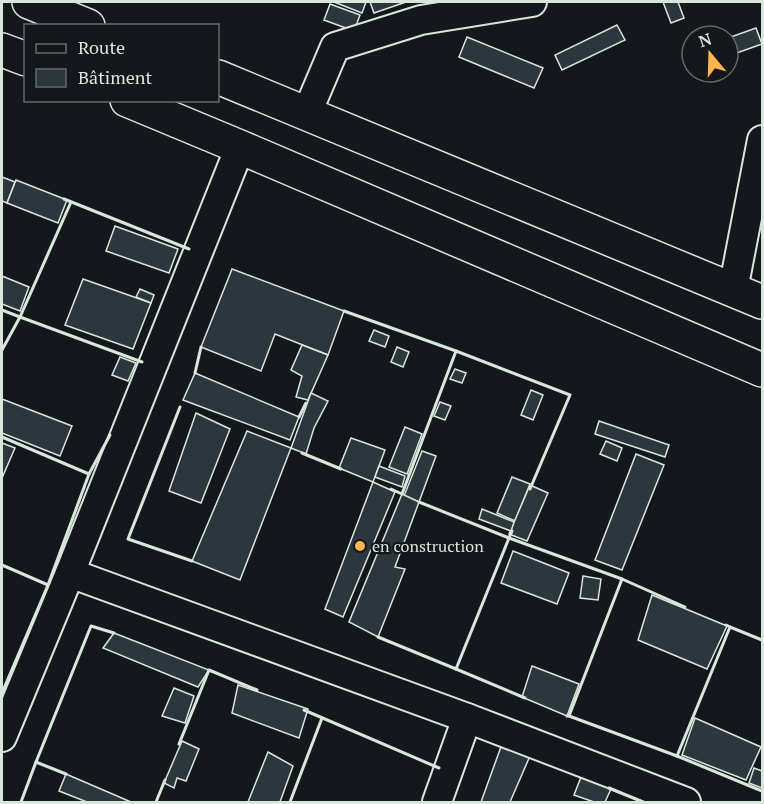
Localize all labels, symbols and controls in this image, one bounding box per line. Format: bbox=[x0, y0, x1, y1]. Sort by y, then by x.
legend bbox=[24, 24, 219, 102]
north arrow bbox=[680, 24, 740, 84]
text: N bbox=[696, 27, 714, 52]
text: Route bbox=[78, 35, 125, 59]
text: Bâtiment bbox=[78, 65, 153, 89]
place label: en construction bbox=[372, 535, 484, 557]
marker: en construction bbox=[353, 539, 367, 553]

